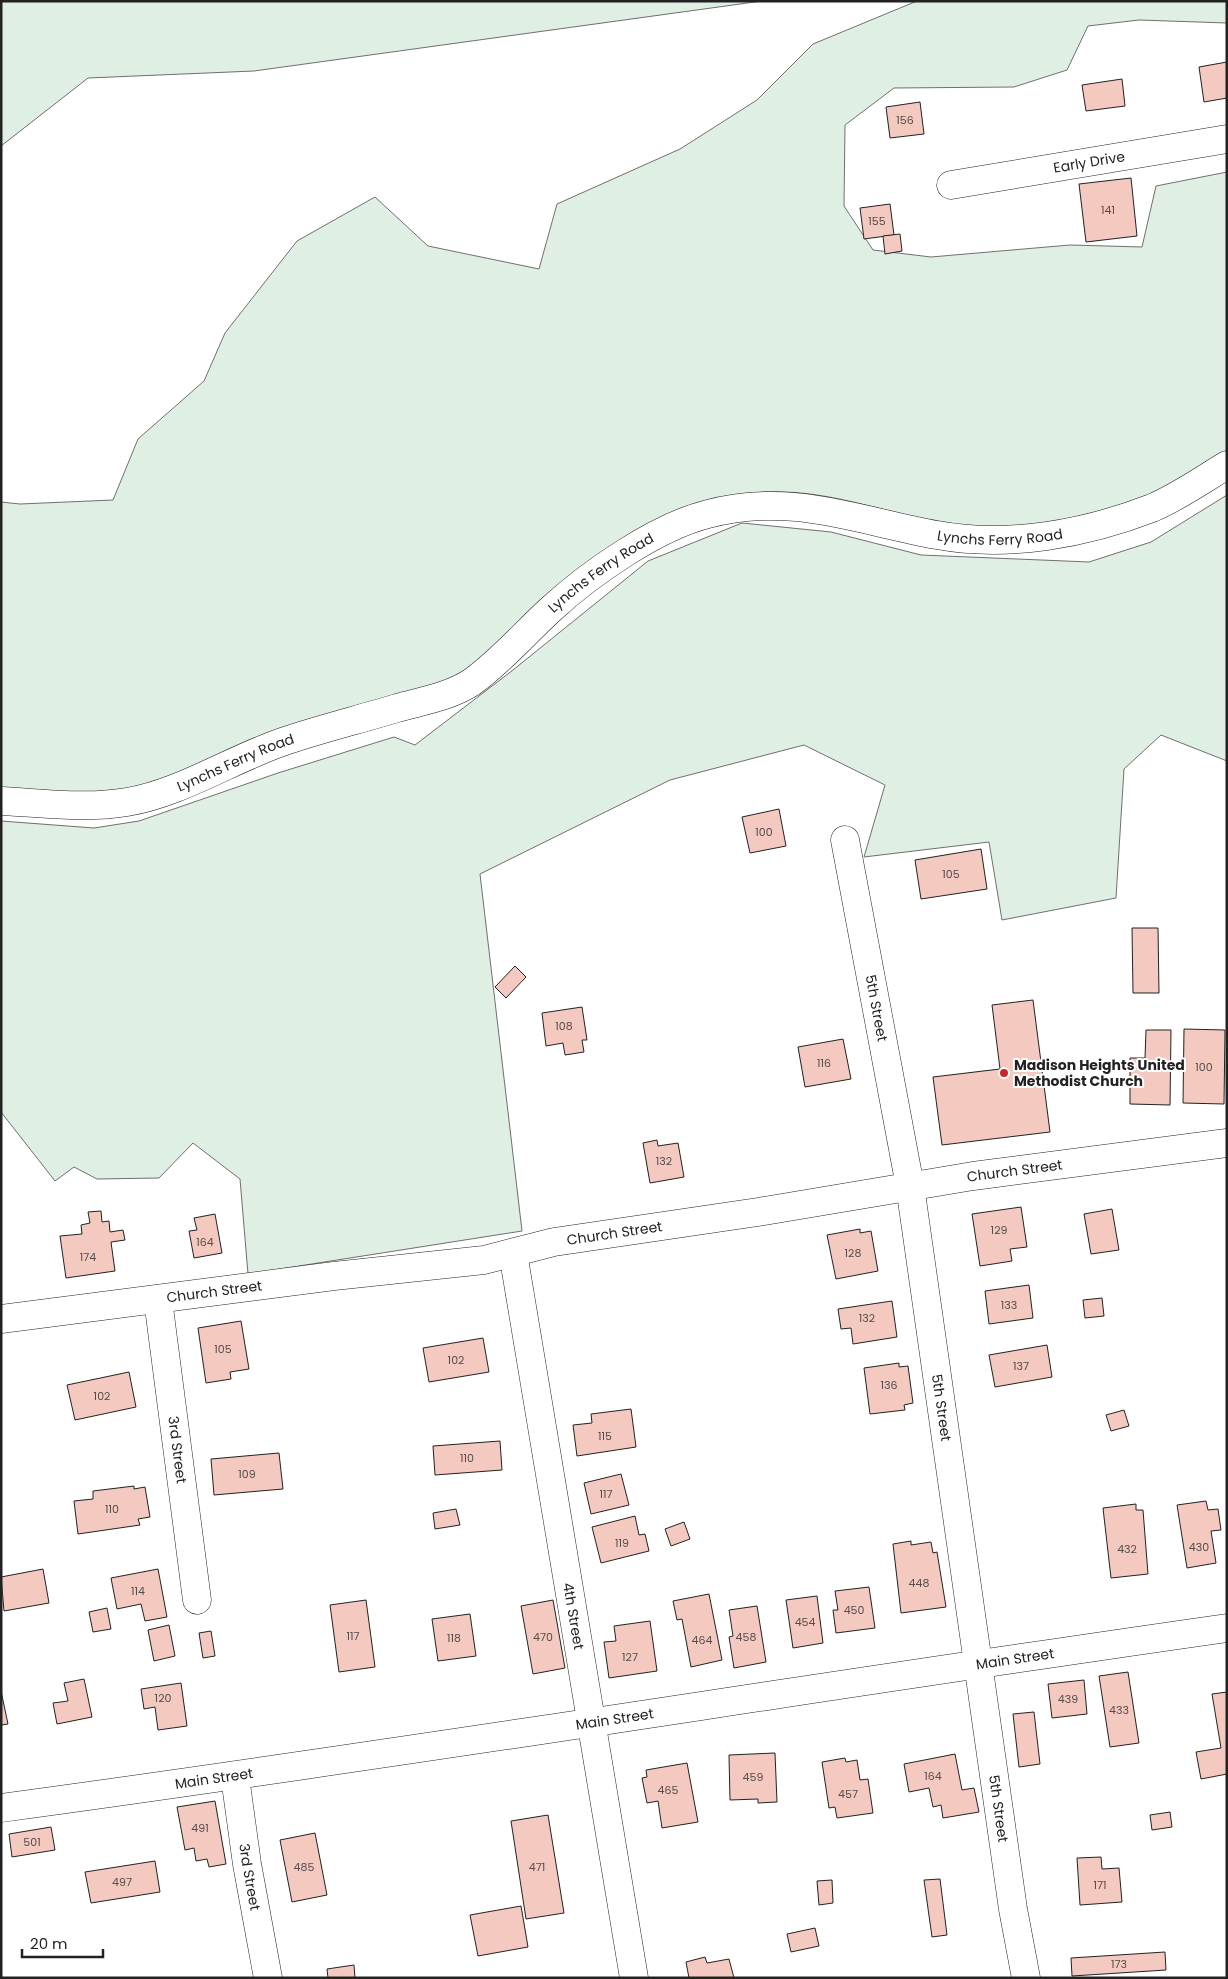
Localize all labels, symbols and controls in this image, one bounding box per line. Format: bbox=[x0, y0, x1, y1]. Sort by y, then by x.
house number: 156 bbox=[896, 112, 914, 128]
street label: Early Drive bbox=[1052, 146, 1127, 178]
house number: 141 bbox=[1101, 202, 1115, 218]
house number: 155 bbox=[868, 213, 886, 229]
street label: Lynchs Ferry Road bbox=[936, 524, 1064, 550]
street label: Lynchs Ferry Road bbox=[543, 528, 657, 617]
street label: Lynchs Ferry Road bbox=[174, 729, 297, 797]
house number: 100 bbox=[755, 824, 773, 840]
house number: 105 bbox=[942, 866, 960, 882]
street label: 5th Street bbox=[860, 973, 893, 1043]
house number: 108 bbox=[555, 1018, 573, 1034]
house number: 116 bbox=[817, 1055, 831, 1071]
place label: Madison Heights United Methodist Church bbox=[1014, 1055, 1185, 1091]
house number: 100 bbox=[1195, 1059, 1213, 1075]
marker: Madison Heights United Methodist Church bbox=[998, 1067, 1010, 1079]
house number: 132 bbox=[656, 1153, 672, 1169]
street label: Church Street bbox=[965, 1154, 1064, 1187]
street label: Church Street bbox=[565, 1216, 664, 1250]
house number: 129 bbox=[991, 1222, 1007, 1238]
house number: 164 bbox=[196, 1234, 214, 1250]
house number: 128 bbox=[845, 1245, 861, 1261]
house number: 174 bbox=[80, 1249, 96, 1265]
street label: Church Street bbox=[165, 1275, 263, 1308]
house number: 133 bbox=[1001, 1297, 1017, 1313]
house number: 132 bbox=[859, 1310, 875, 1326]
house number: 105 bbox=[214, 1341, 232, 1357]
house number: 102 bbox=[448, 1352, 464, 1368]
house number: 137 bbox=[1013, 1358, 1029, 1374]
street label: 5th Street bbox=[927, 1373, 956, 1443]
house number: 136 bbox=[881, 1377, 898, 1393]
house number: 102 bbox=[94, 1388, 110, 1404]
street label: 3rd Street bbox=[163, 1415, 192, 1485]
house number: 115 bbox=[598, 1428, 612, 1444]
house number: 110 bbox=[460, 1450, 474, 1466]
house number: 109 bbox=[238, 1466, 256, 1482]
house number: 117 bbox=[599, 1486, 613, 1502]
house number: 110 bbox=[105, 1501, 119, 1517]
house number: 119 bbox=[615, 1535, 629, 1551]
house number: 430 bbox=[1189, 1539, 1209, 1555]
house number: 432 bbox=[1117, 1541, 1137, 1557]
house number: 448 bbox=[909, 1575, 929, 1591]
street label: 4th Street bbox=[558, 1581, 589, 1651]
house number: 114 bbox=[131, 1583, 145, 1599]
house number: 450 bbox=[844, 1602, 864, 1618]
house number: 454 bbox=[795, 1614, 815, 1630]
house number: 117 bbox=[346, 1628, 360, 1644]
house number: 470 bbox=[533, 1629, 553, 1645]
house number: 458 bbox=[736, 1629, 756, 1645]
house number: 118 bbox=[447, 1630, 461, 1646]
house number: 464 bbox=[692, 1632, 712, 1648]
street label: Main Street bbox=[975, 1643, 1055, 1674]
house number: 127 bbox=[622, 1649, 638, 1665]
house number: 120 bbox=[155, 1690, 171, 1706]
house number: 439 bbox=[1058, 1691, 1078, 1707]
house number: 433 bbox=[1109, 1702, 1129, 1718]
street label: Main Street bbox=[574, 1703, 655, 1735]
street label: Main Street bbox=[174, 1763, 254, 1794]
house number: 164 bbox=[924, 1768, 942, 1784]
house number: 459 bbox=[743, 1769, 763, 1785]
street label: 5th Street bbox=[984, 1774, 1013, 1844]
house number: 465 bbox=[658, 1782, 678, 1798]
house number: 457 bbox=[838, 1786, 858, 1802]
house number: 491 bbox=[191, 1820, 209, 1836]
house number: 501 bbox=[23, 1834, 41, 1850]
street label: 3rd Street bbox=[234, 1842, 265, 1912]
house number: 485 bbox=[294, 1859, 314, 1875]
house number: 471 bbox=[529, 1859, 545, 1875]
house number: 497 bbox=[112, 1874, 132, 1890]
house number: 171 bbox=[1093, 1877, 1107, 1893]
scale bar bbox=[22, 1926, 104, 1958]
text: 20 m bbox=[30, 1933, 68, 1954]
house number: 173 bbox=[1111, 1956, 1127, 1972]

